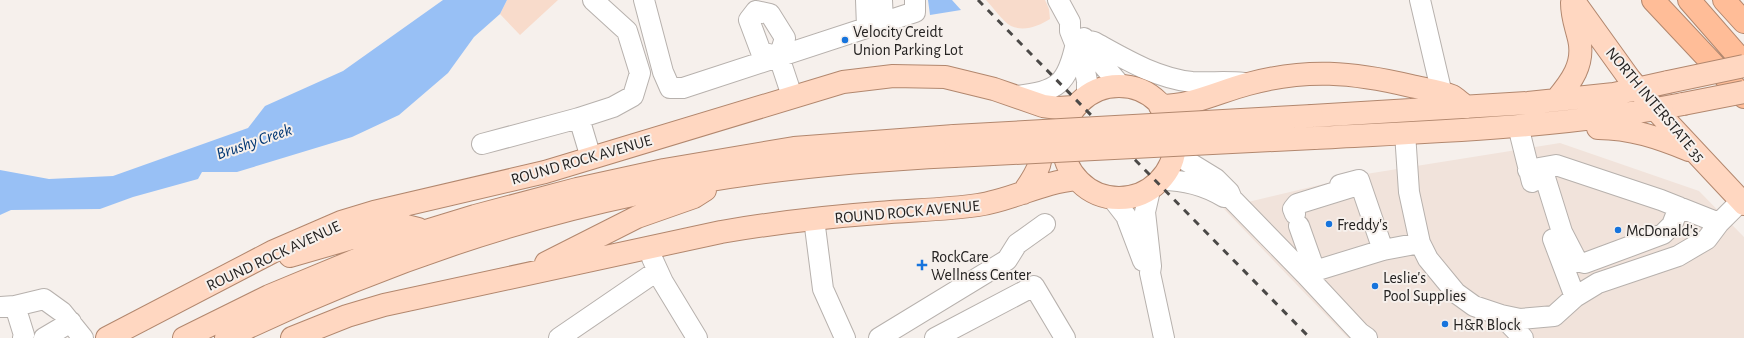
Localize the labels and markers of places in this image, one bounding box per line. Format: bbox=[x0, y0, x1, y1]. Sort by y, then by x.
place label: Velocity Creidt Union Parking Lot bbox=[853, 24, 963, 58]
marker: Velocity Creidt Union Parking Lot bbox=[840, 35, 850, 45]
place label: Freddy's bbox=[1337, 217, 1388, 234]
marker: Freddy's bbox=[1324, 219, 1334, 229]
place label: McDonald's bbox=[1626, 223, 1699, 239]
marker: McDonald's bbox=[1613, 225, 1623, 235]
place label: RockCare Wellness Center bbox=[931, 249, 1032, 283]
marker: RockCare Wellness Center bbox=[916, 259, 928, 271]
place label: Leslie's Pool Supplies bbox=[1383, 270, 1466, 304]
marker: Leslie's Pool Supplies bbox=[1370, 281, 1380, 291]
place label: H&R Block bbox=[1453, 317, 1521, 333]
marker: H&R Block bbox=[1440, 319, 1450, 329]

